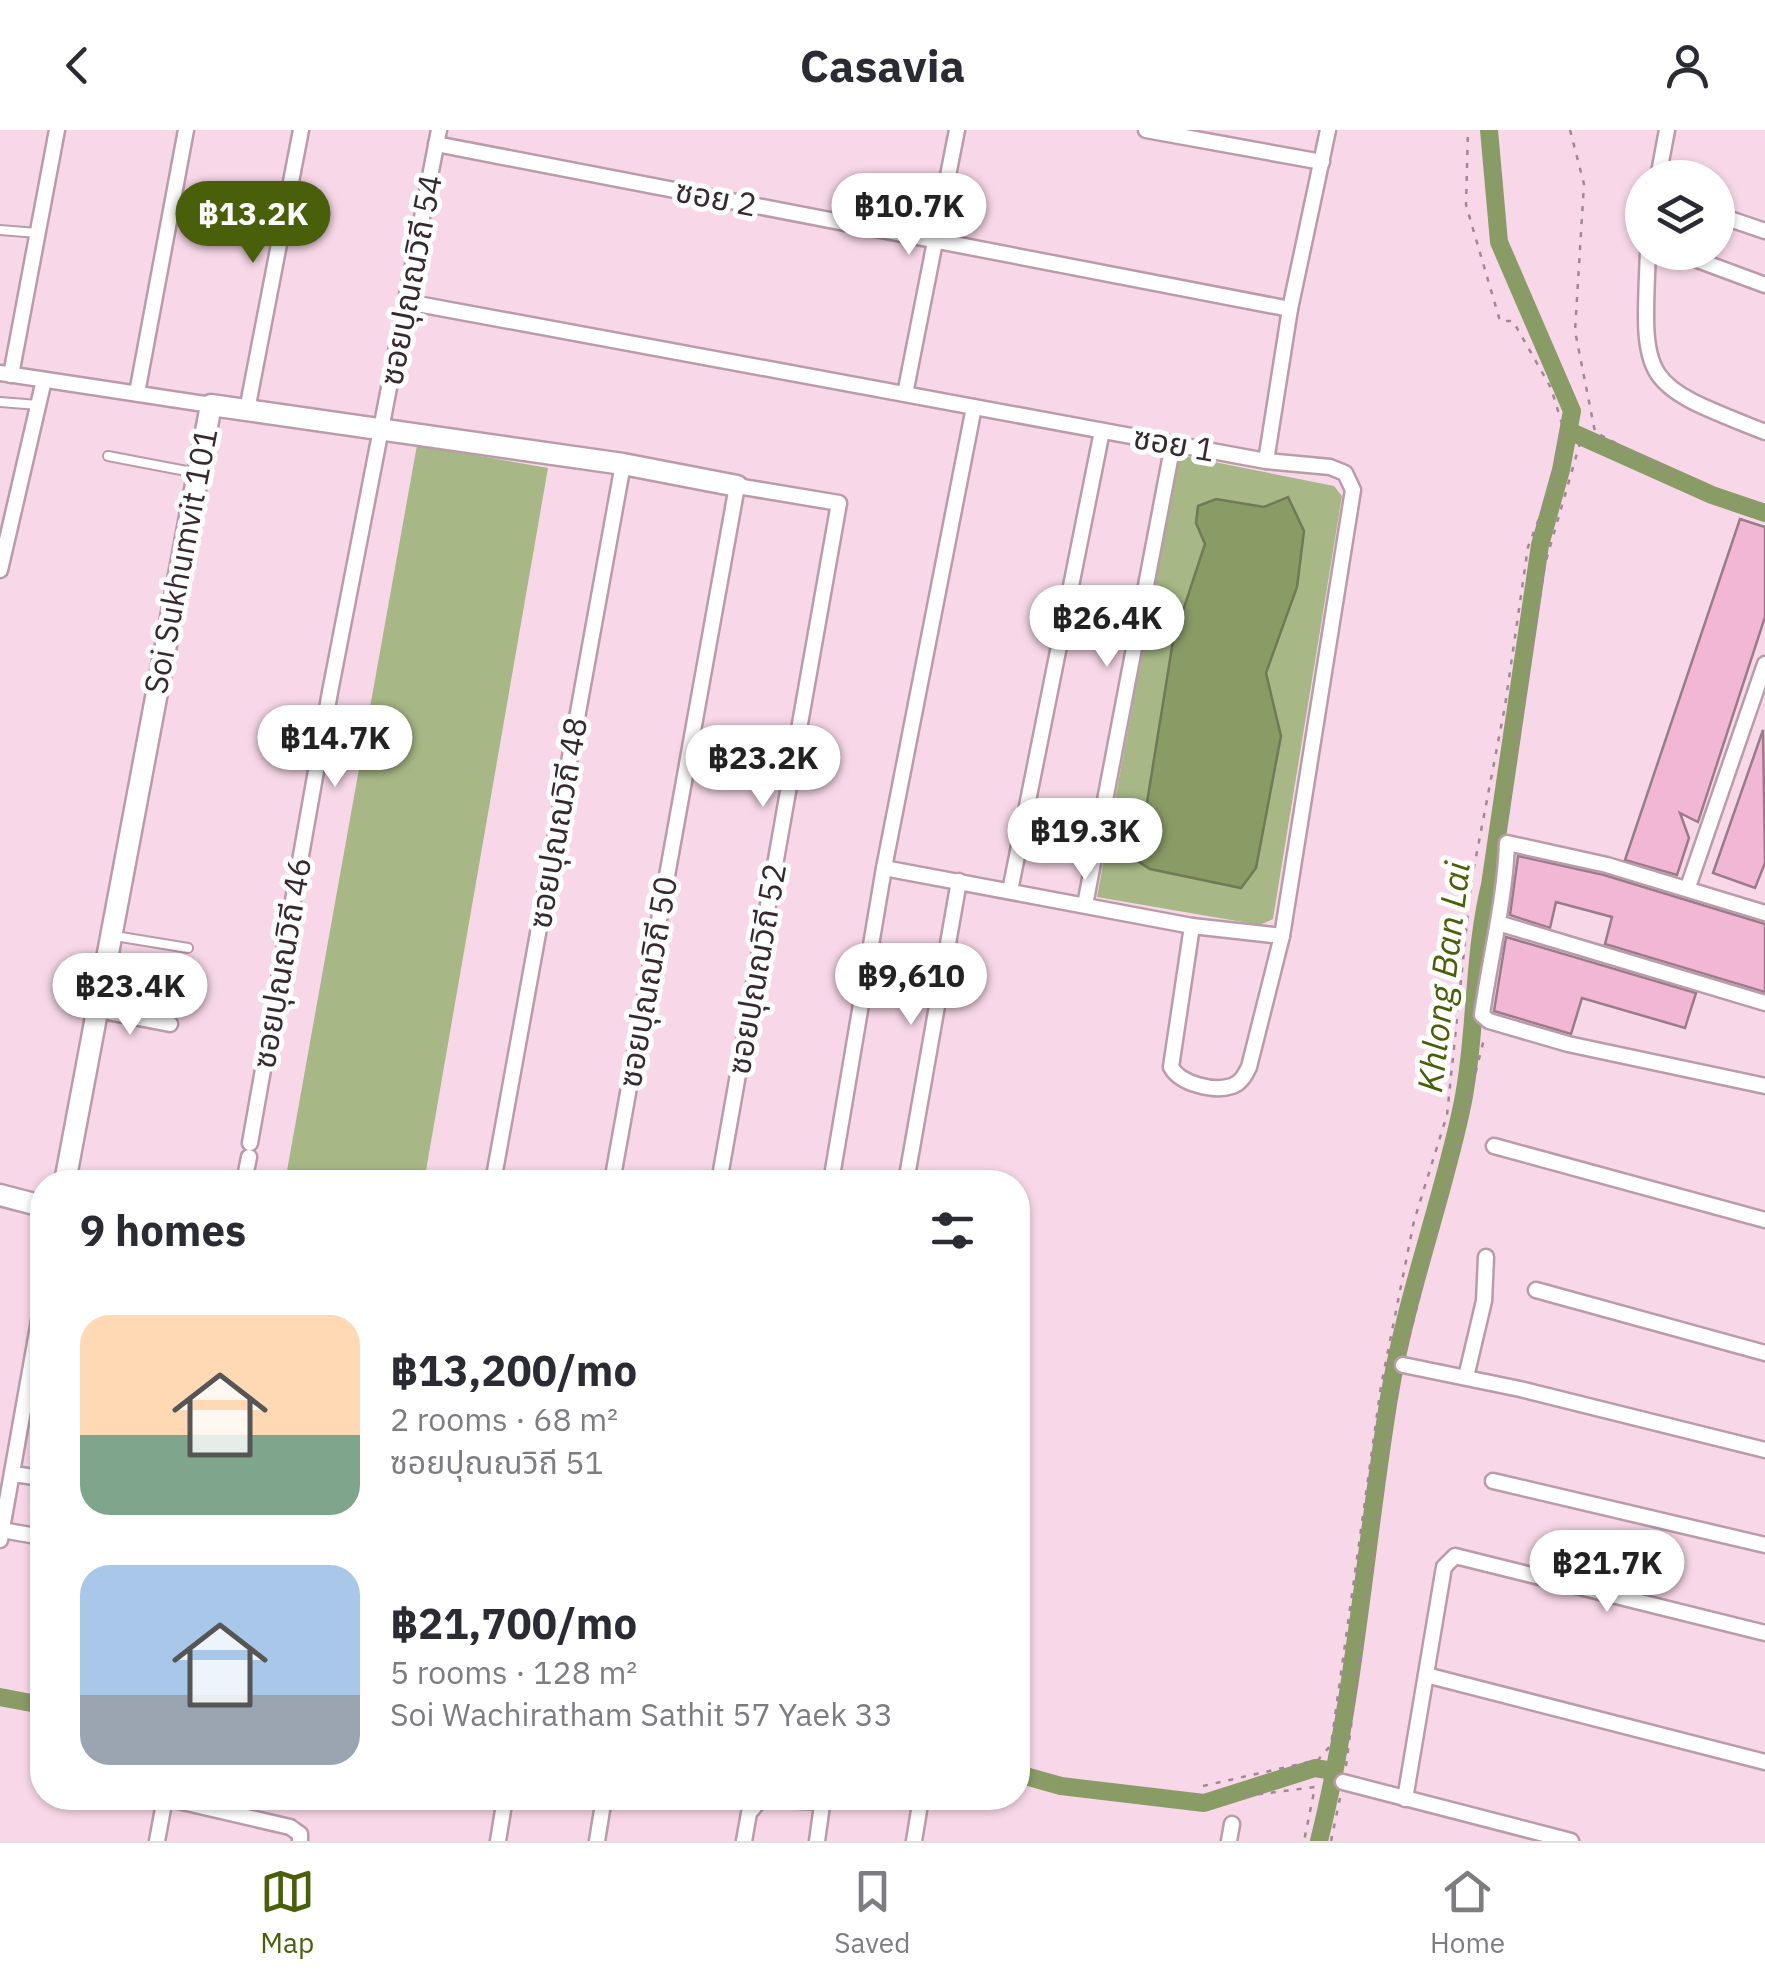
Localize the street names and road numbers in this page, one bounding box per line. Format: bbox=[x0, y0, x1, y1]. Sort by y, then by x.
street label: ซอย 2 bbox=[672, 169, 760, 225]
street label: ซอยปุณณวิถี 54 bbox=[369, 171, 451, 389]
street label: ซอย 1 bbox=[1130, 415, 1218, 471]
street label: Soi Sukhumvit 101 bbox=[134, 424, 226, 697]
street label: ซอยปุณณวิถี 48 bbox=[518, 714, 596, 932]
street label: ซอยปุณณวิถี 46 bbox=[242, 854, 320, 1072]
street label: ซอยปุณณวิถี 52 bbox=[717, 860, 795, 1078]
street label: ซอยปุณณวิถี 50 bbox=[608, 873, 686, 1091]

